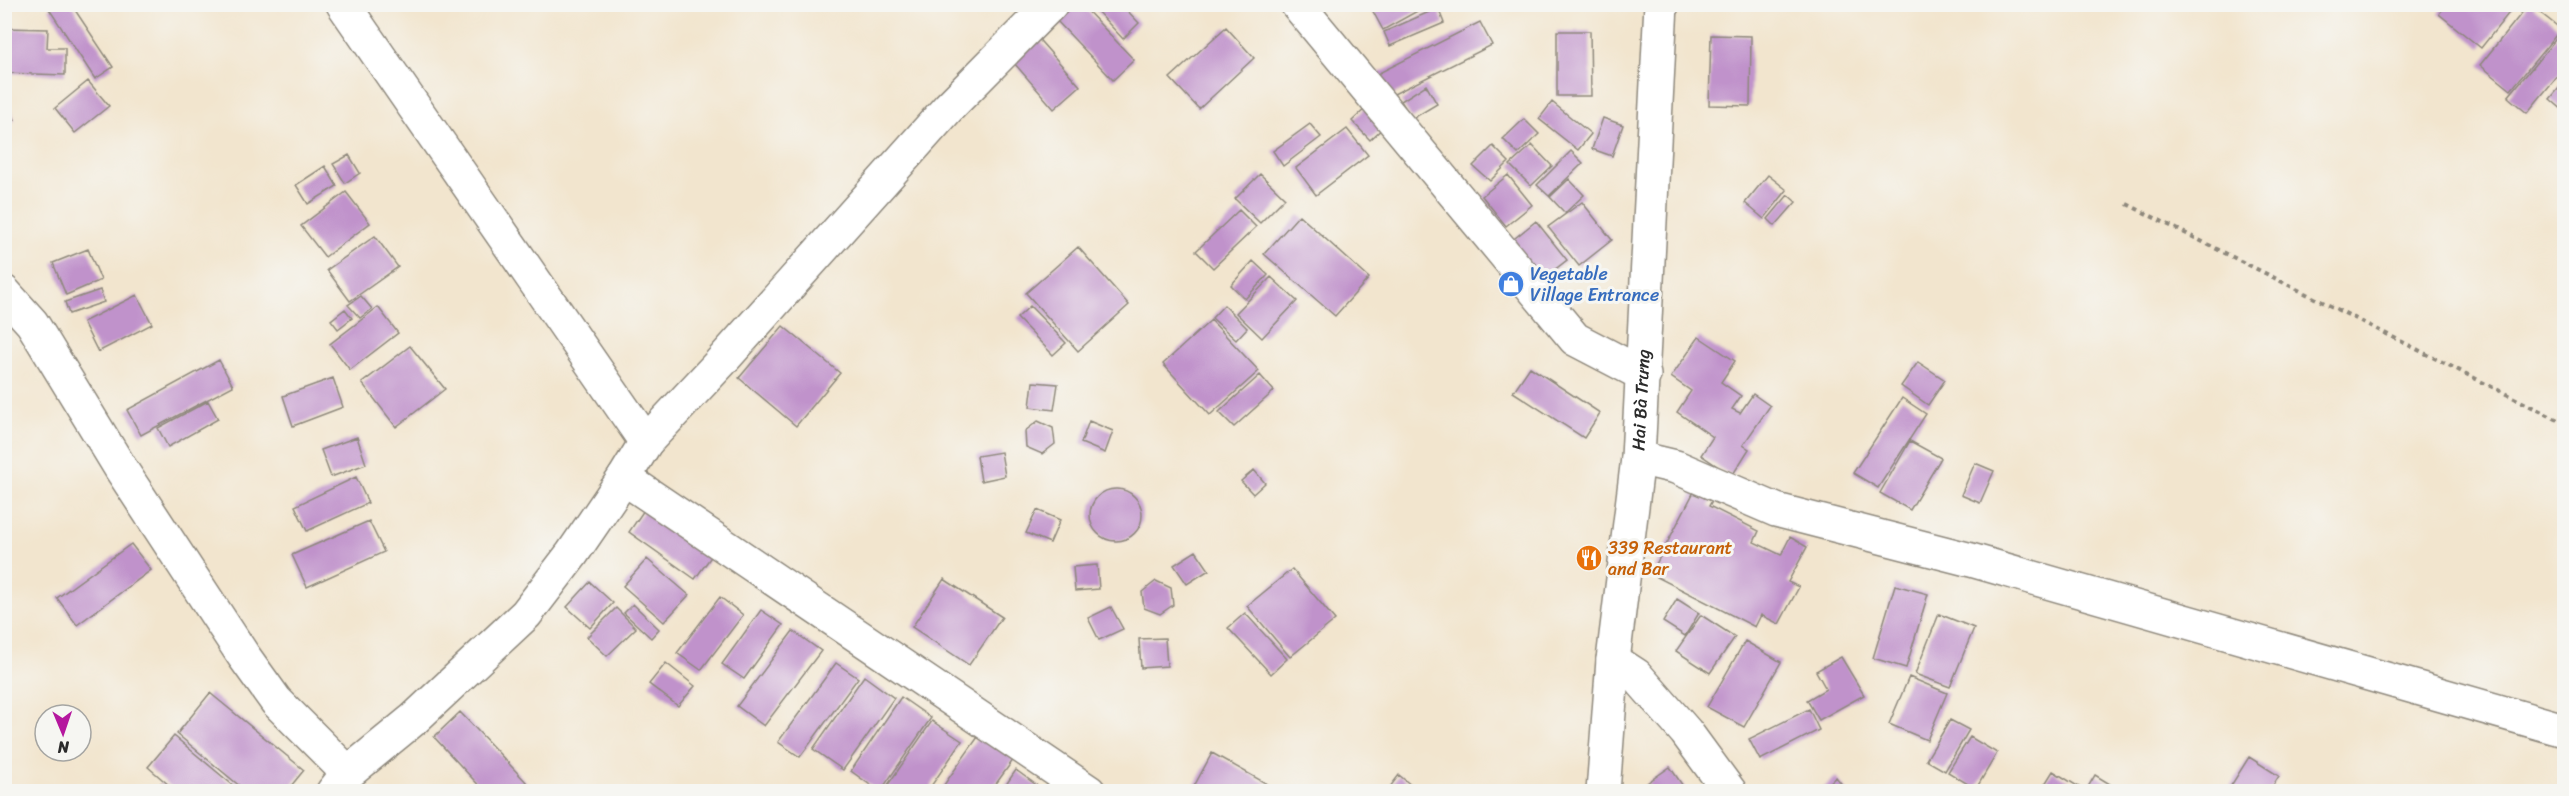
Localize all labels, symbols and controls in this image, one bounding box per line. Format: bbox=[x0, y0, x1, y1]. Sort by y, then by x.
place label: Vegetable Village Entrance bbox=[1530, 258, 1659, 311]
shop icon: Vegetable Village Entrance bbox=[1496, 269, 1526, 299]
street label: Hai Bà Trưng bbox=[1622, 349, 1659, 451]
place label: 339 Restaurant and Bar bbox=[1608, 532, 1733, 585]
restaurant icon: 339 Restaurant and Bar bbox=[1574, 543, 1604, 573]
north arrow bbox=[33, 703, 93, 763]
text: N bbox=[57, 733, 71, 762]

